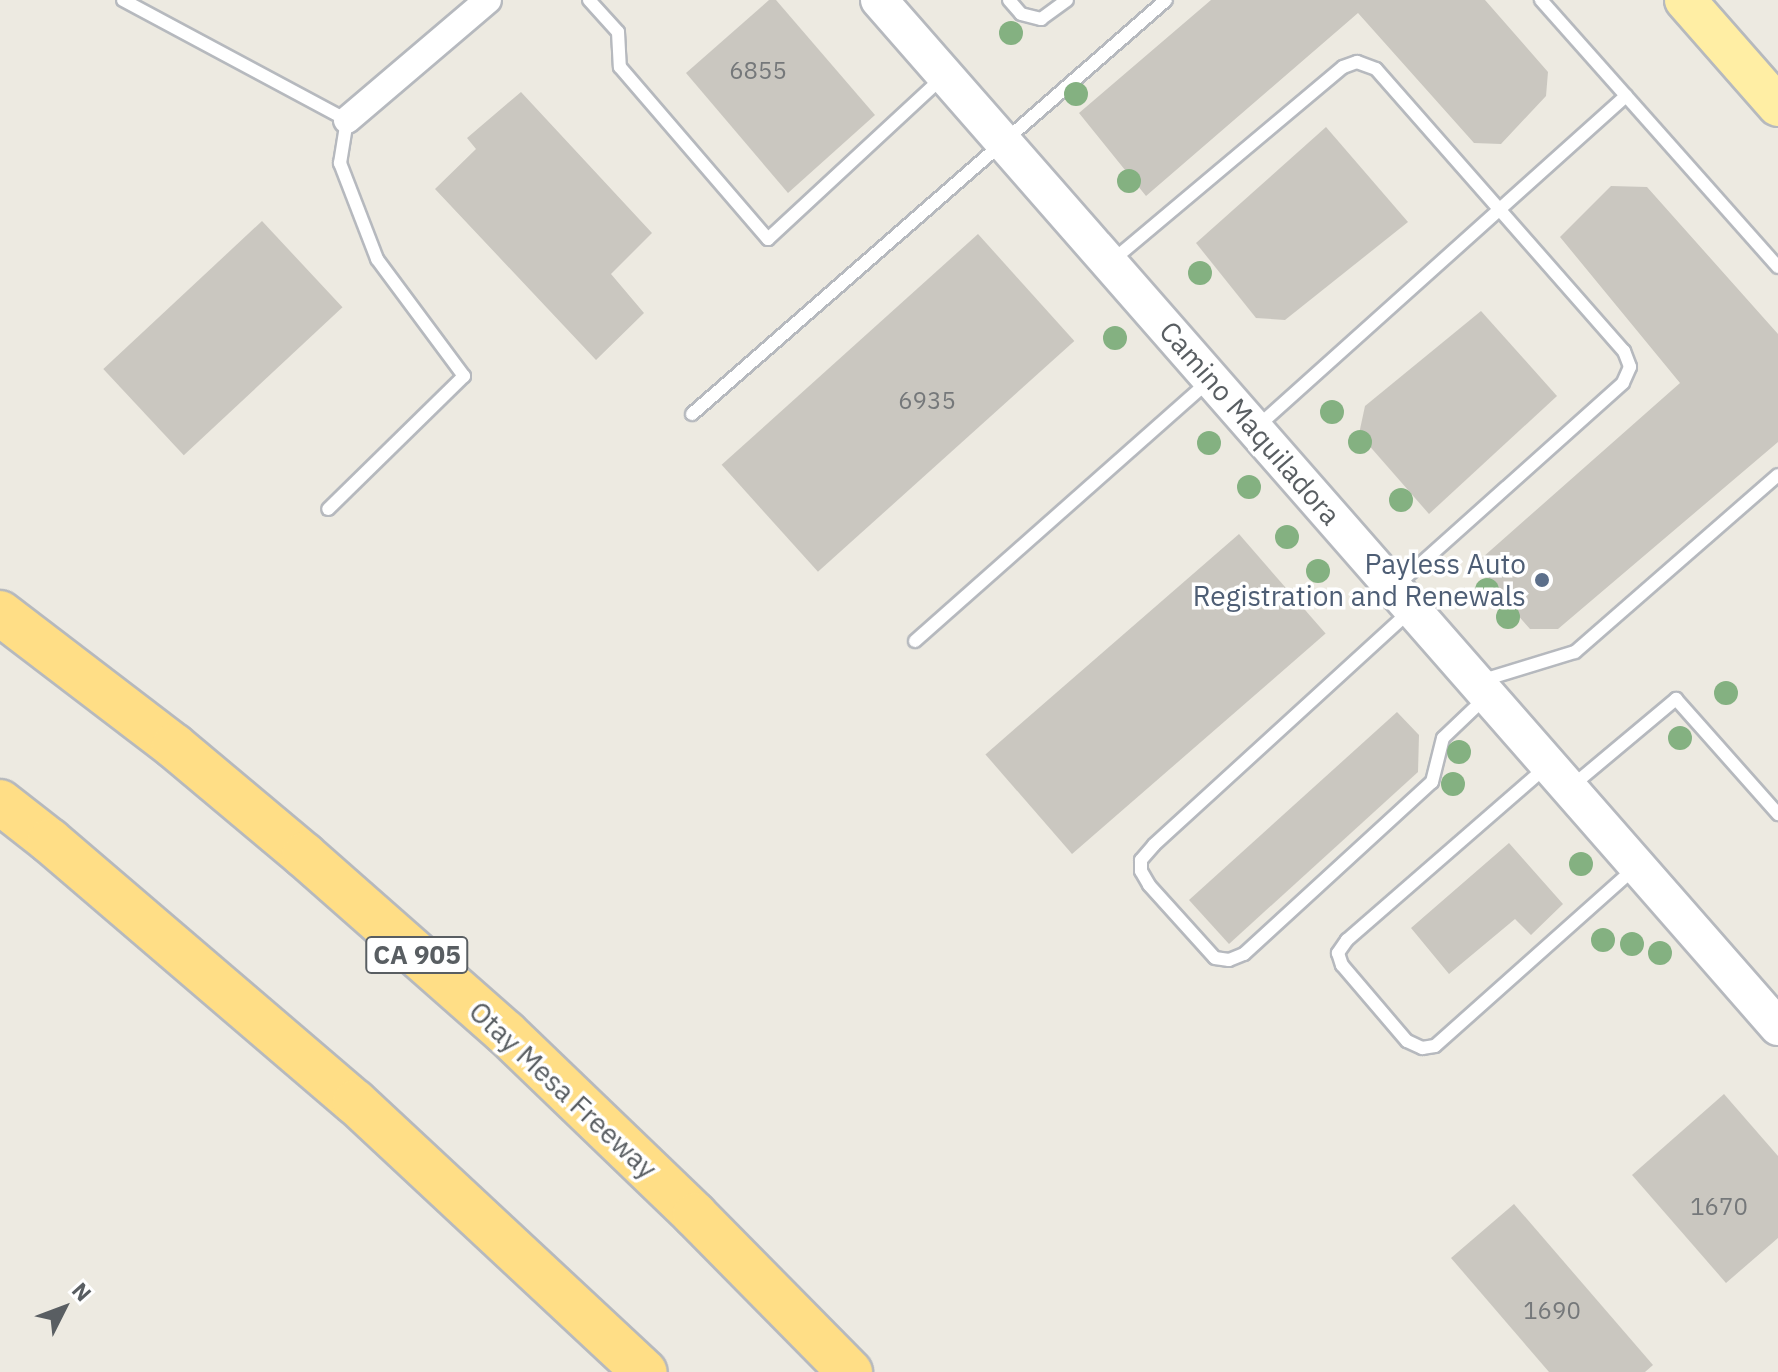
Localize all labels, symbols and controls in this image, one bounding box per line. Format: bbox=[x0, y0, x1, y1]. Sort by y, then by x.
house number: 6855 bbox=[729, 57, 787, 85]
street label: Camino Maquiladora bbox=[1153, 314, 1347, 532]
house number: 6935 bbox=[898, 387, 956, 415]
place label: Payless Auto Registration and Renewals bbox=[1193, 547, 1526, 613]
marker: Payless Auto Registration and Renewals bbox=[1533, 571, 1551, 589]
road number: CA 905 bbox=[365, 933, 469, 977]
street label: Otay Mesa Freeway bbox=[462, 994, 664, 1186]
house number: 1670 bbox=[1690, 1193, 1748, 1221]
north arrow bbox=[24, 1268, 104, 1348]
text: N bbox=[66, 1276, 98, 1307]
house number: 1690 bbox=[1523, 1297, 1581, 1325]

